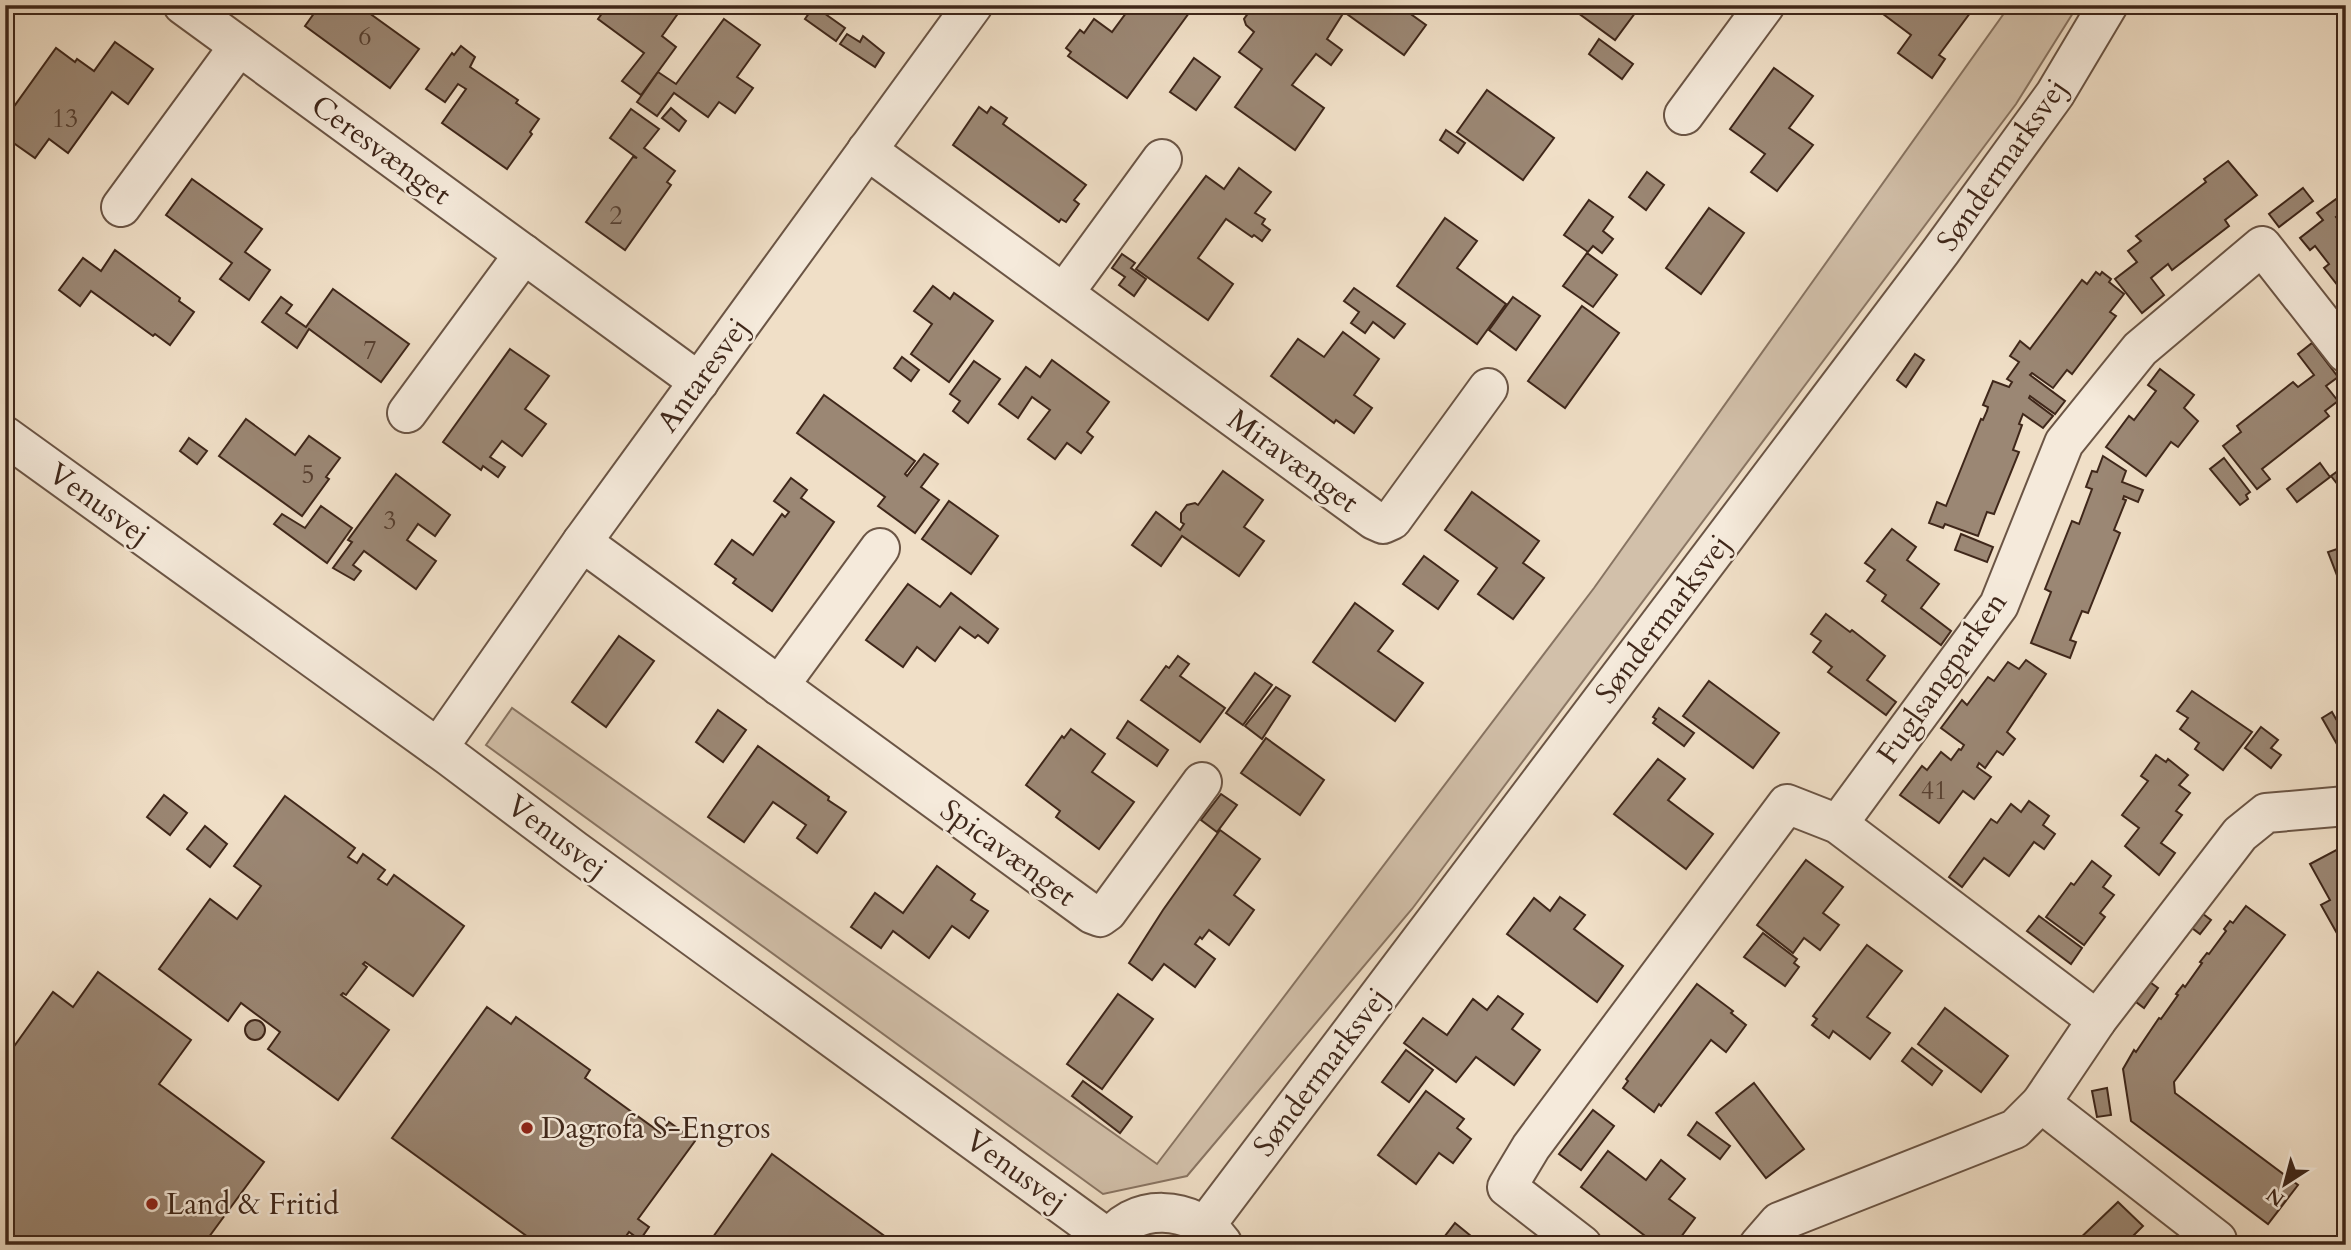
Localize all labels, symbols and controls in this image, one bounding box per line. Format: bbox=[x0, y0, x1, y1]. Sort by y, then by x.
house number: 6 bbox=[358, 19, 372, 54]
street label: Søndermarksvej bbox=[1927, 70, 2077, 260]
street label: Ceresvænget bbox=[303, 85, 460, 215]
house number: 13 bbox=[52, 101, 78, 136]
house number: 2 bbox=[609, 198, 623, 233]
street label: Antaresvej bbox=[647, 309, 759, 441]
house number: 7 bbox=[363, 333, 377, 368]
street label: Miravænget bbox=[1219, 399, 1367, 523]
street label: Venusvej bbox=[40, 453, 158, 555]
house number: 5 bbox=[301, 457, 315, 492]
house number: 3 bbox=[383, 503, 397, 538]
street label: Søndermarksvej bbox=[1586, 526, 1740, 712]
street label: Fuglsangparken bbox=[1867, 584, 2017, 772]
house number: 41 bbox=[1921, 773, 1947, 808]
street label: Venusvej bbox=[498, 786, 616, 888]
street label: Spicavænget bbox=[932, 790, 1085, 916]
street label: Søndermarksvej bbox=[1244, 979, 1398, 1165]
place label: Dagrofa S-Engros bbox=[541, 1108, 770, 1149]
marker: Dagrofa S-Engros bbox=[519, 1120, 535, 1136]
street label: Venusvej bbox=[957, 1120, 1075, 1222]
north arrow bbox=[2250, 1148, 2320, 1218]
text: N bbox=[2261, 1181, 2290, 1212]
place label: Land & Fritid bbox=[166, 1184, 339, 1225]
marker: Land & Fritid bbox=[144, 1196, 160, 1212]

